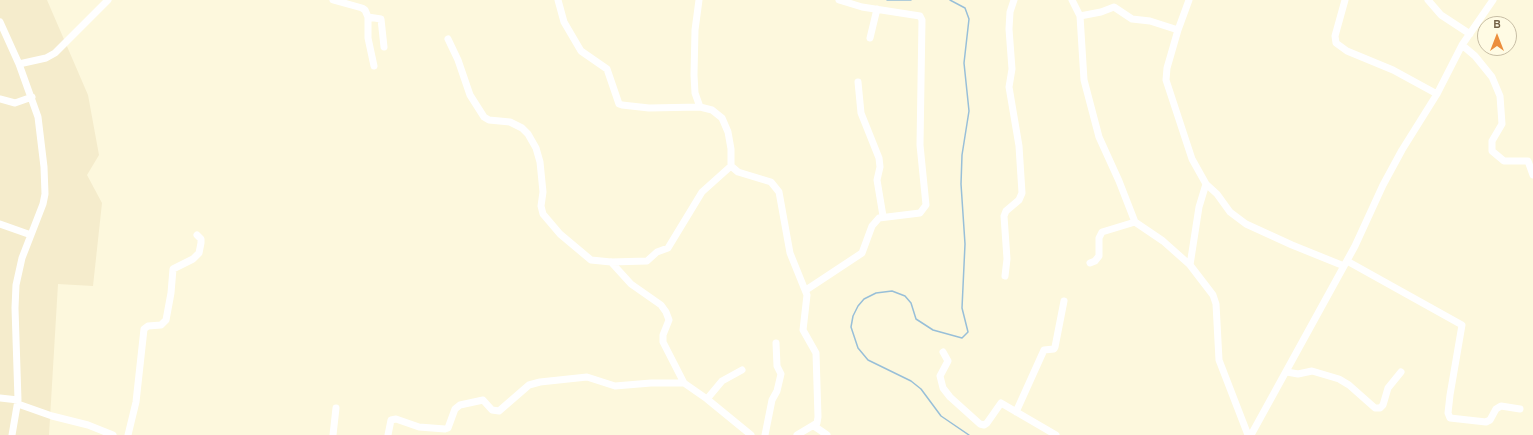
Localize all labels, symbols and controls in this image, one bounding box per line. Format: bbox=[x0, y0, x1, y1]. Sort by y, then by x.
north arrow bbox=[1477, 16, 1517, 56]
text: B bbox=[1493, 18, 1501, 32]

